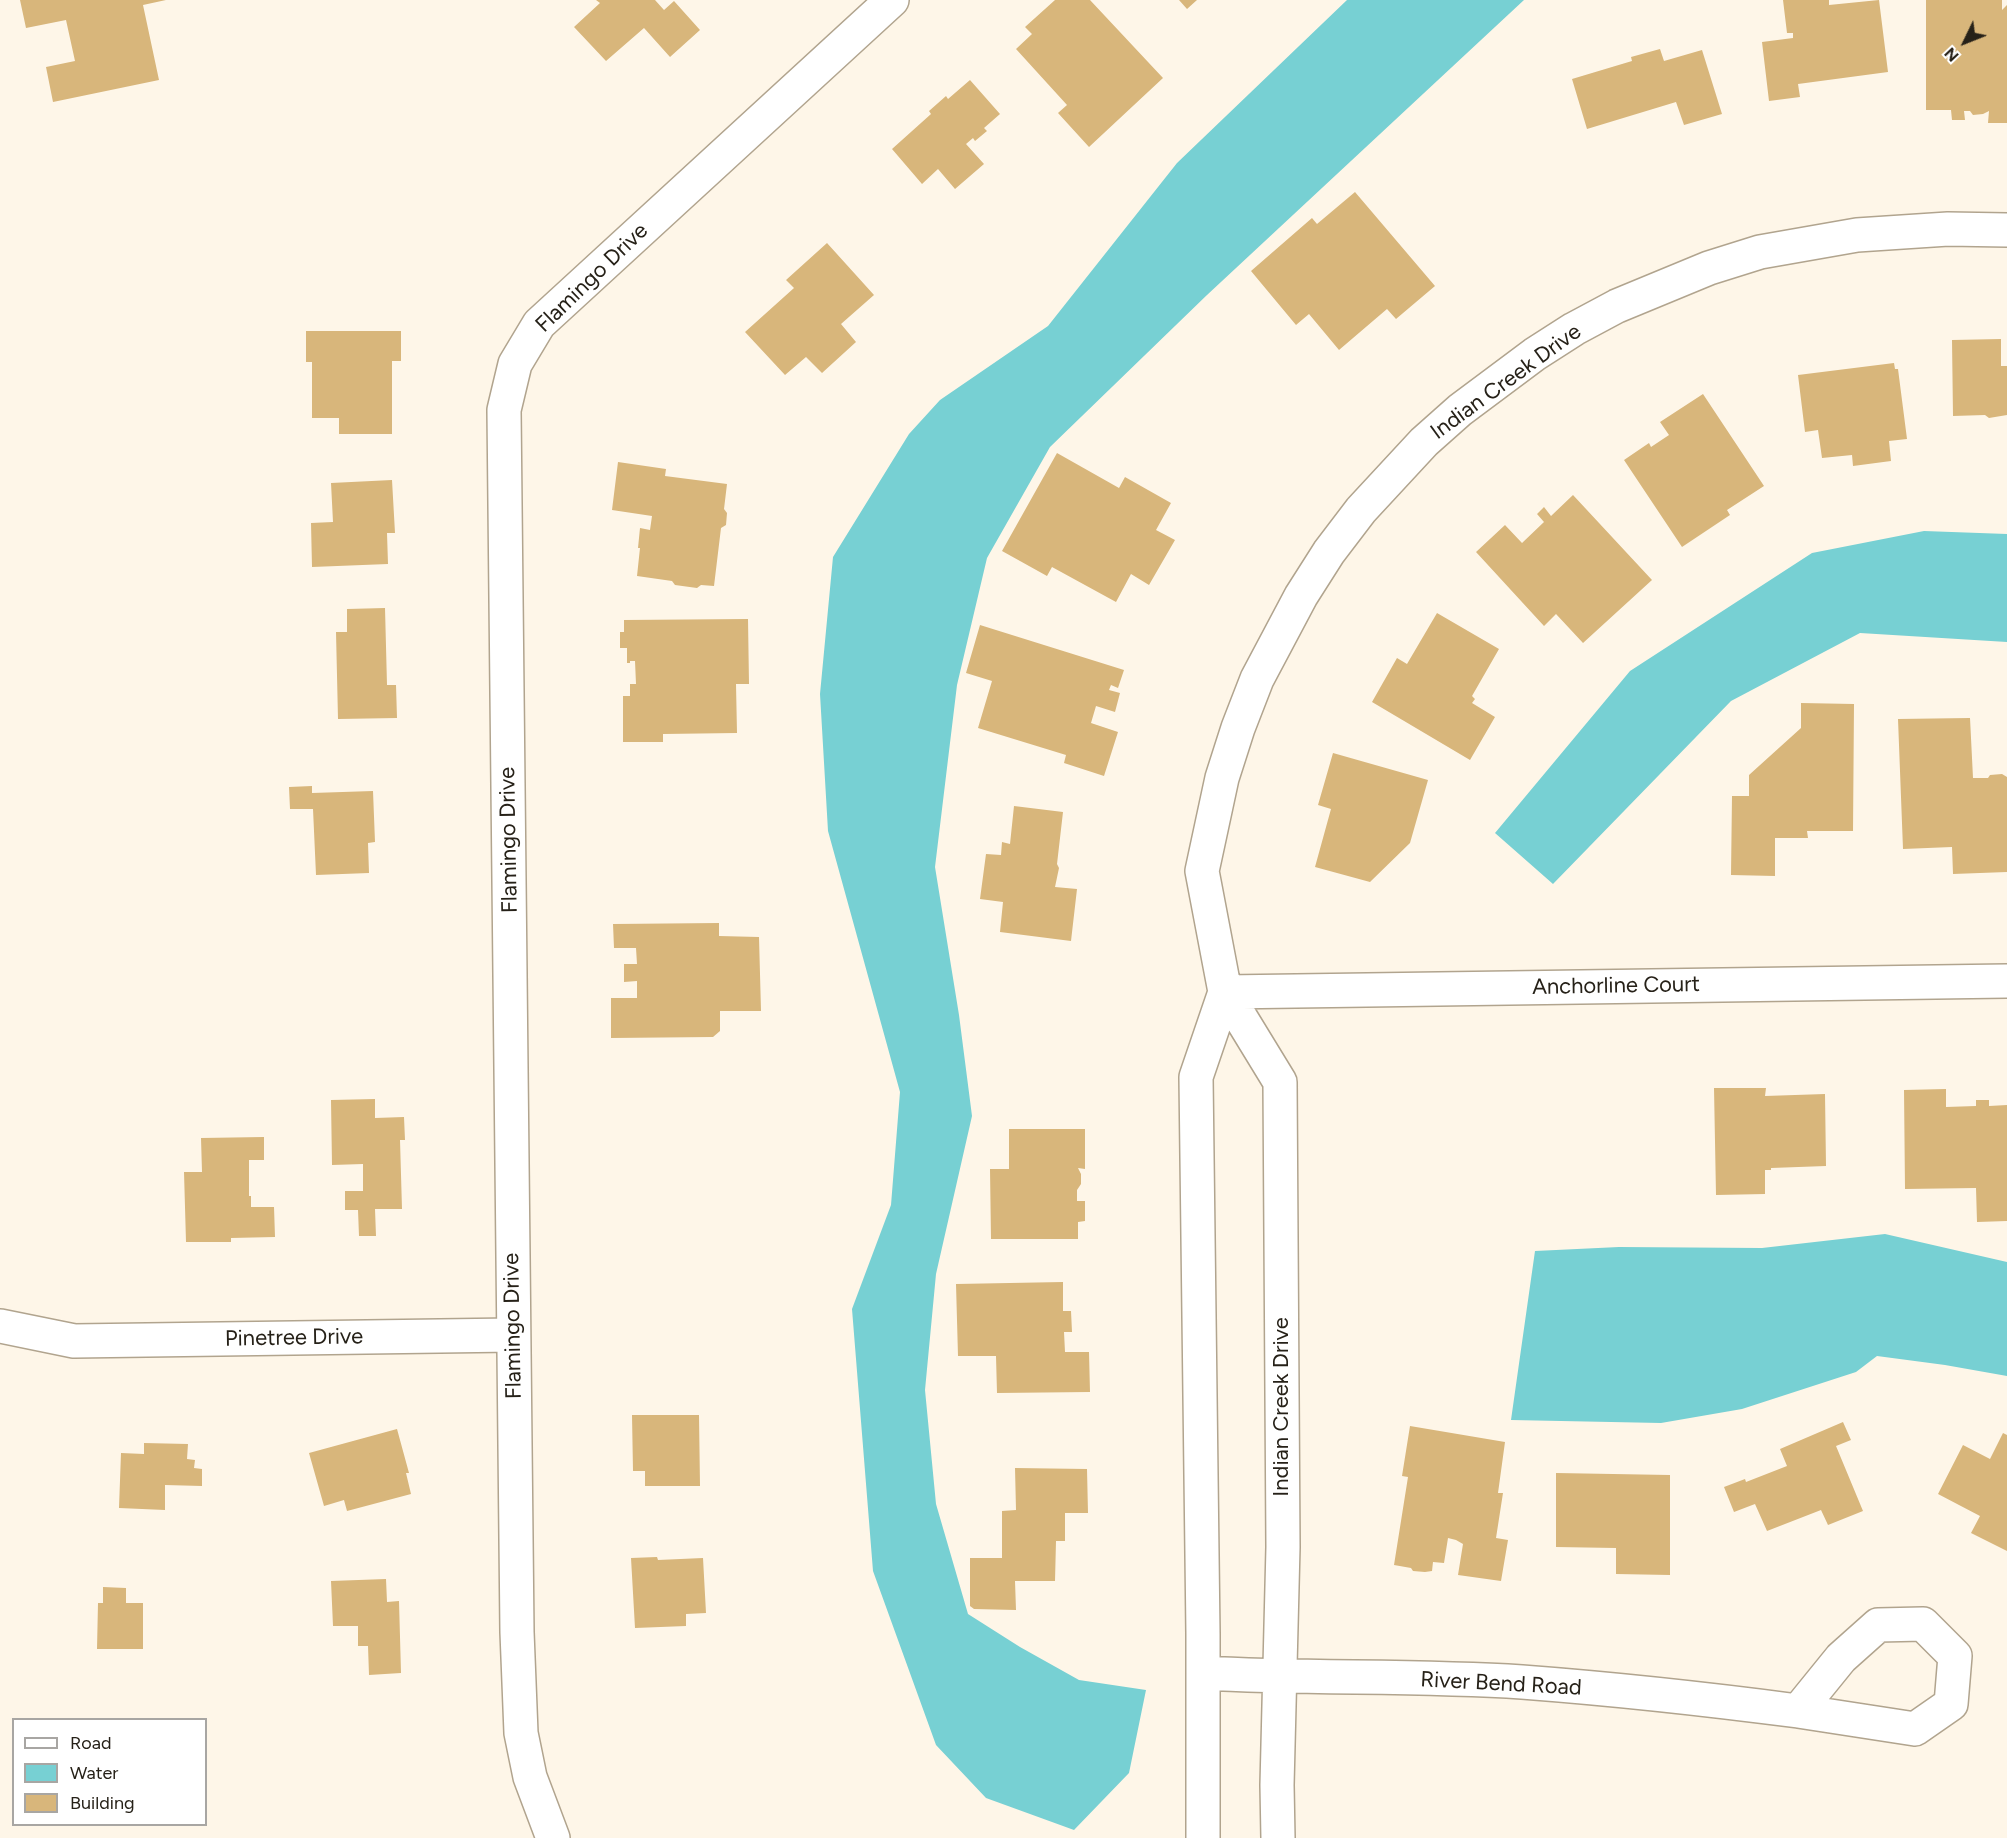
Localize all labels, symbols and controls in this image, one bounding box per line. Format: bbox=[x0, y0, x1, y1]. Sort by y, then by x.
north arrow bbox=[1935, 12, 1995, 72]
text: N bbox=[1940, 44, 1963, 66]
street label: Flamingo Drive bbox=[530, 218, 654, 338]
street label: Indian Creek Drive bbox=[1426, 319, 1586, 445]
street label: Flamingo Drive bbox=[495, 767, 523, 913]
street label: Anchorline Court bbox=[1532, 971, 1700, 1001]
street label: Flamingo Drive bbox=[499, 1253, 527, 1399]
street label: Indian Creek Drive bbox=[1269, 1317, 1295, 1497]
street label: Pinetree Drive bbox=[225, 1324, 363, 1352]
street label: River Bend Road bbox=[1420, 1667, 1582, 1701]
legend bbox=[12, 1718, 207, 1826]
text: Road bbox=[70, 1732, 111, 1754]
text: Water bbox=[70, 1762, 118, 1784]
text: Building bbox=[70, 1792, 135, 1814]

